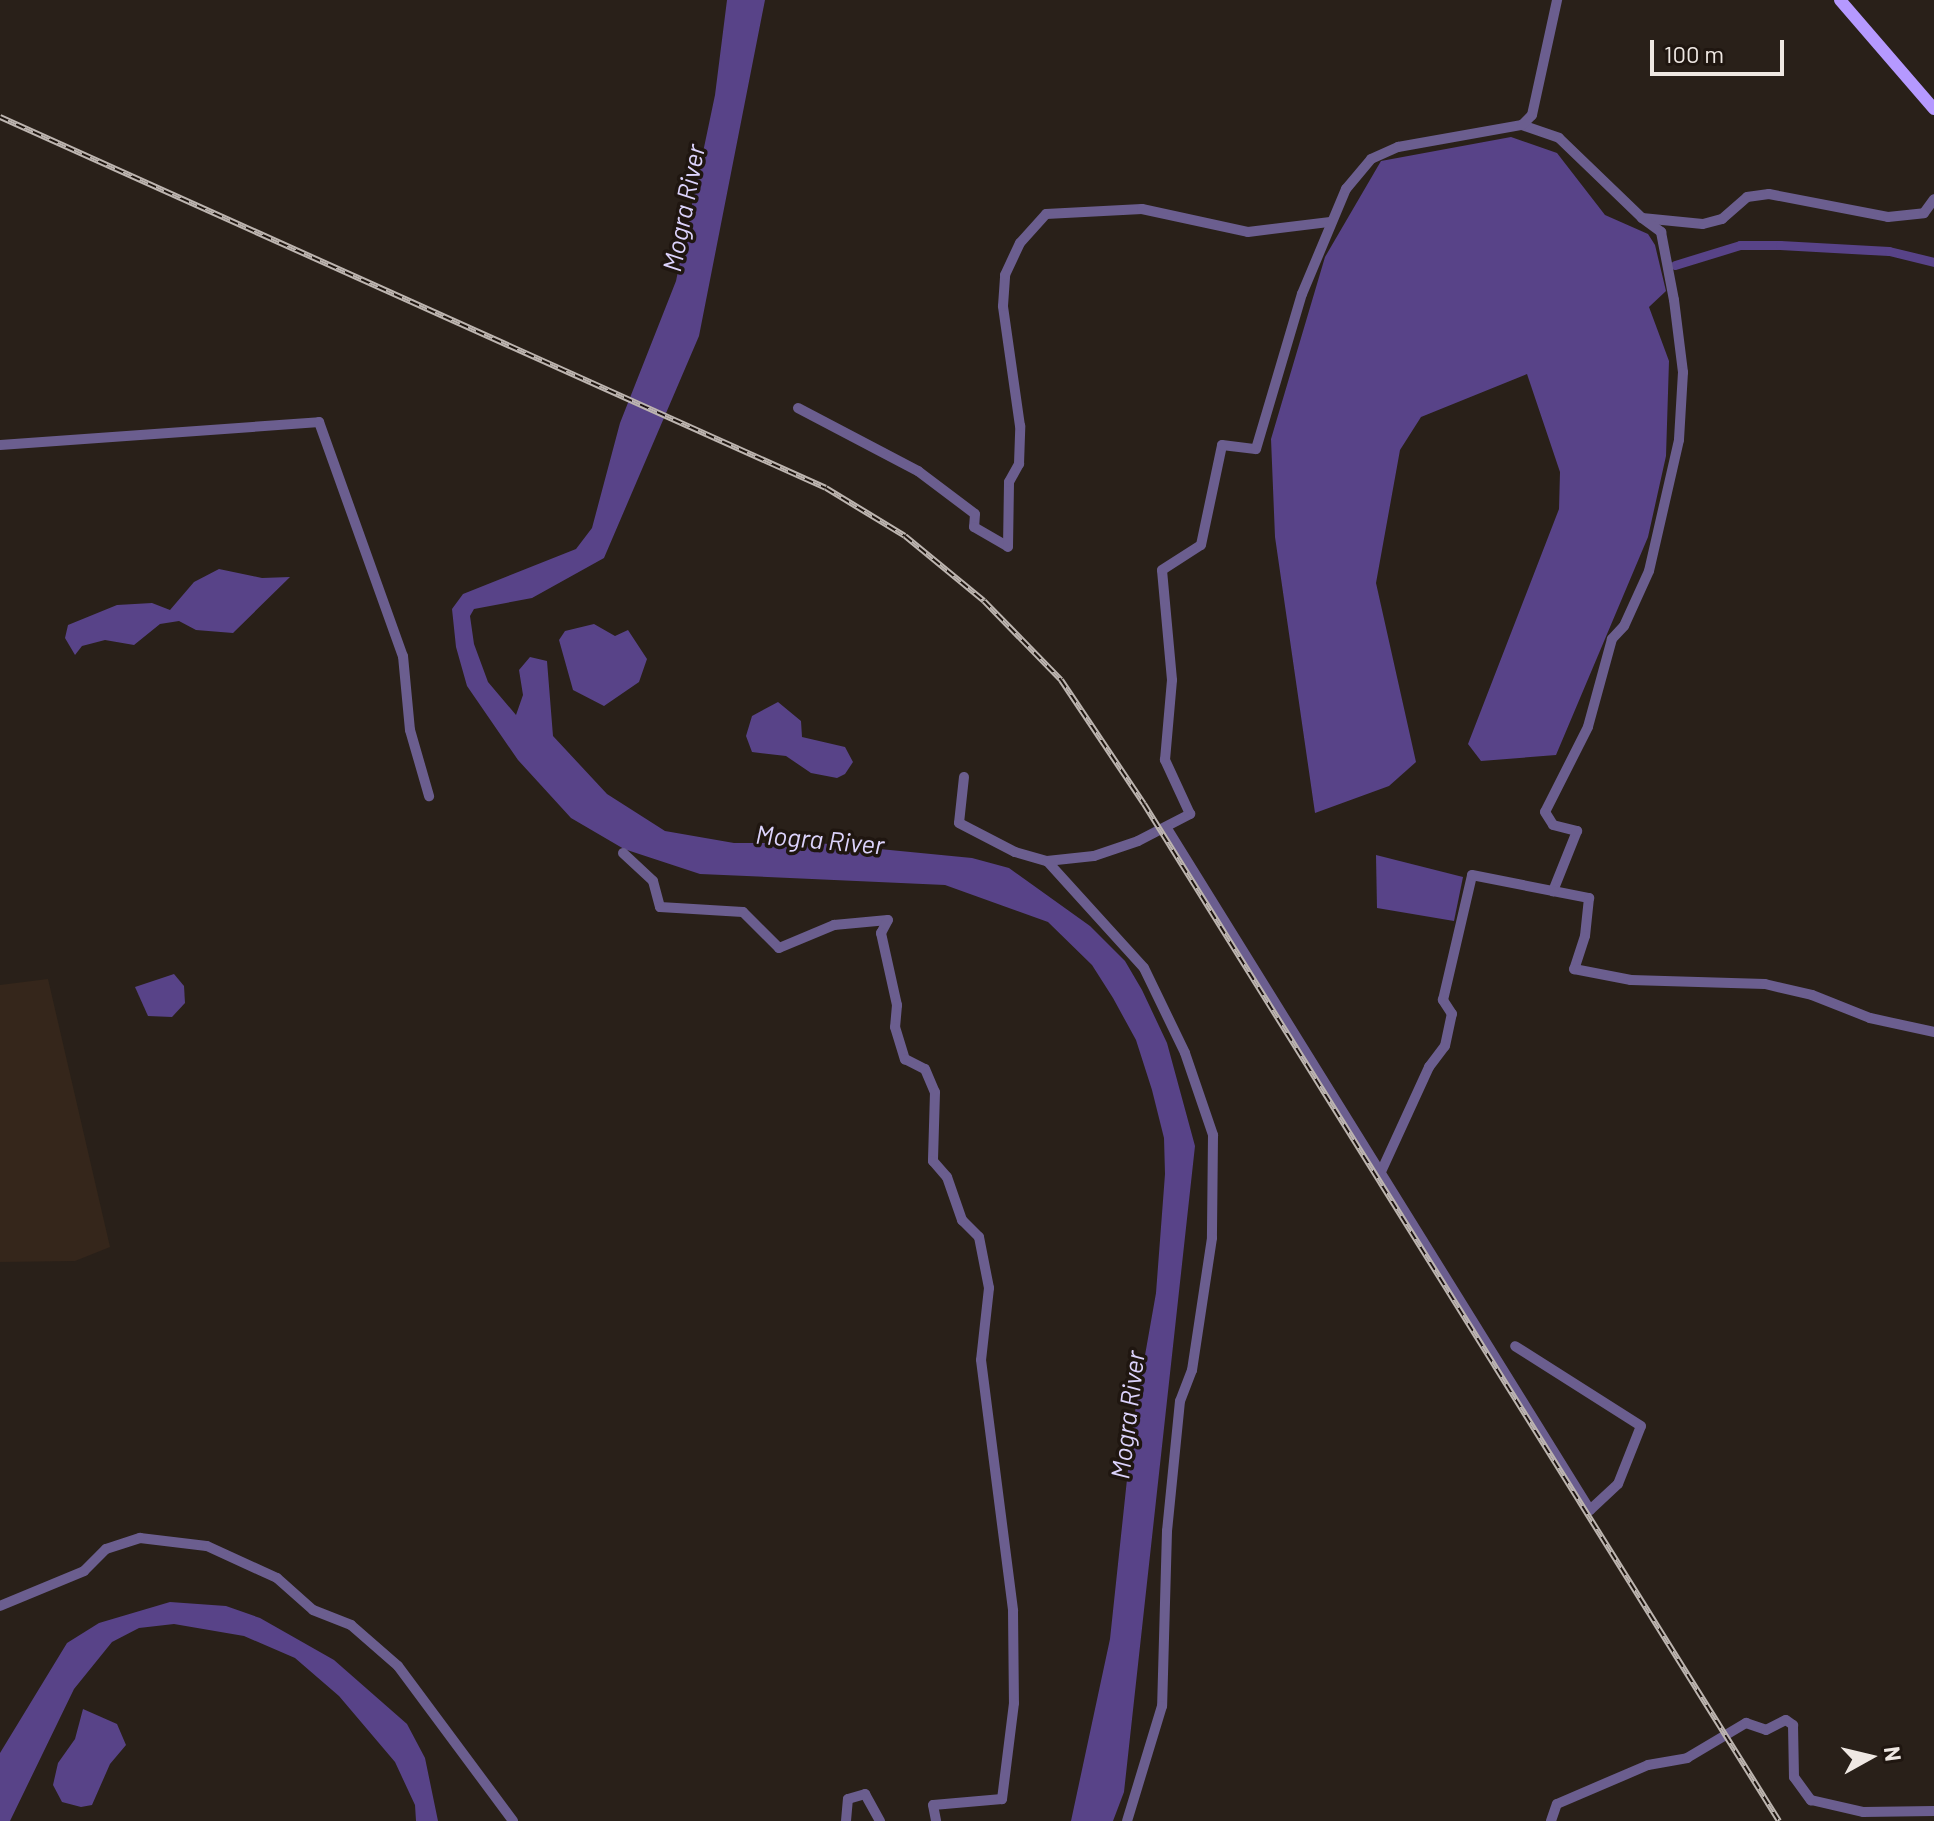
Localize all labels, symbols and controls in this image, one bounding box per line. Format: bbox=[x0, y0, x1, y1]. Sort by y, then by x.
scale bar bbox=[1654, 24, 1788, 74]
text: 100 m bbox=[1664, 39, 1724, 68]
water label: Mogra River bbox=[655, 142, 711, 274]
water label: Mogra River bbox=[754, 818, 886, 860]
water label: Mogra River bbox=[1104, 1349, 1150, 1481]
north arrow bbox=[1830, 1717, 1910, 1797]
text: N bbox=[1880, 1745, 1908, 1763]

